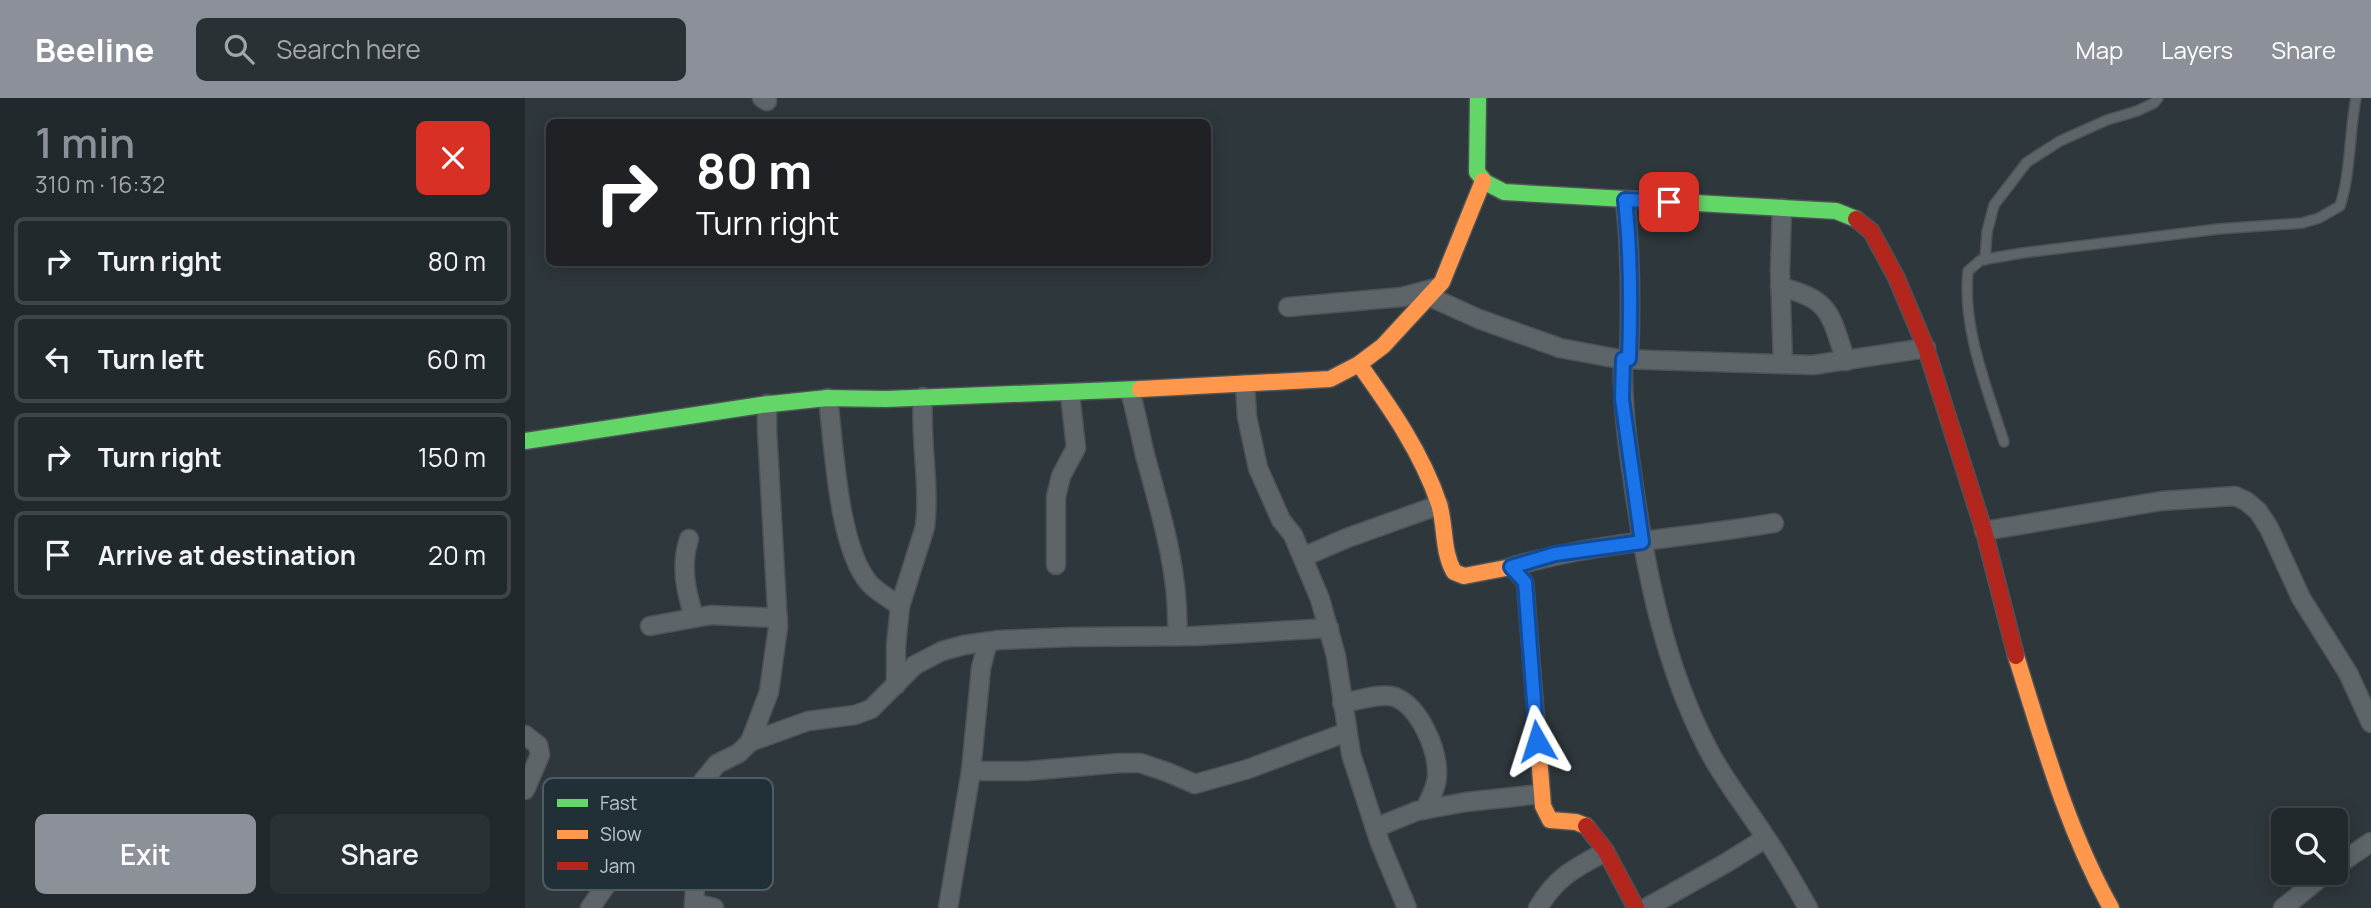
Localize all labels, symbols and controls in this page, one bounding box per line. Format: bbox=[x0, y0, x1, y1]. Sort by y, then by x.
search box bbox=[196, 18, 686, 81]
text: Beeline bbox=[35, 27, 154, 72]
icon: search bbox=[220, 30, 258, 68]
text: Search here bbox=[276, 31, 421, 67]
text: Map bbox=[2076, 33, 2123, 66]
text: Layers bbox=[2161, 33, 2233, 66]
text: Share bbox=[2271, 33, 2336, 66]
text: 1 min bbox=[35, 113, 135, 171]
button: close bbox=[416, 121, 490, 195]
text: 80 m bbox=[696, 137, 812, 204]
icon: right bbox=[581, 147, 672, 238]
text: 310 m · 16:32 bbox=[35, 168, 165, 200]
pin bbox=[1639, 172, 1699, 232]
icon: arrive bbox=[1650, 183, 1688, 221]
text: Turn right bbox=[696, 201, 839, 245]
icon: right bbox=[39, 242, 77, 280]
text: Turn right bbox=[98, 243, 222, 279]
text: 80 m bbox=[428, 243, 486, 279]
icon: left bbox=[39, 340, 77, 378]
text: Turn left bbox=[98, 341, 205, 377]
text: 60 m bbox=[427, 341, 486, 377]
icon: right bbox=[39, 438, 77, 476]
text: Turn right bbox=[98, 439, 222, 475]
text: 150 m bbox=[418, 439, 486, 475]
icon: arrive bbox=[39, 536, 77, 574]
text: Arrive at destination bbox=[98, 537, 356, 573]
text: 20 m bbox=[428, 537, 486, 573]
position arrow bbox=[1500, 704, 1574, 778]
legend bbox=[543, 778, 773, 890]
text: Fast bbox=[600, 790, 637, 816]
map controls bbox=[2271, 808, 2348, 885]
button: search bbox=[2271, 808, 2348, 885]
button: Exit bbox=[35, 814, 256, 894]
button: Share bbox=[270, 814, 490, 894]
text: Slow bbox=[600, 821, 642, 847]
text: Jam bbox=[600, 853, 635, 879]

